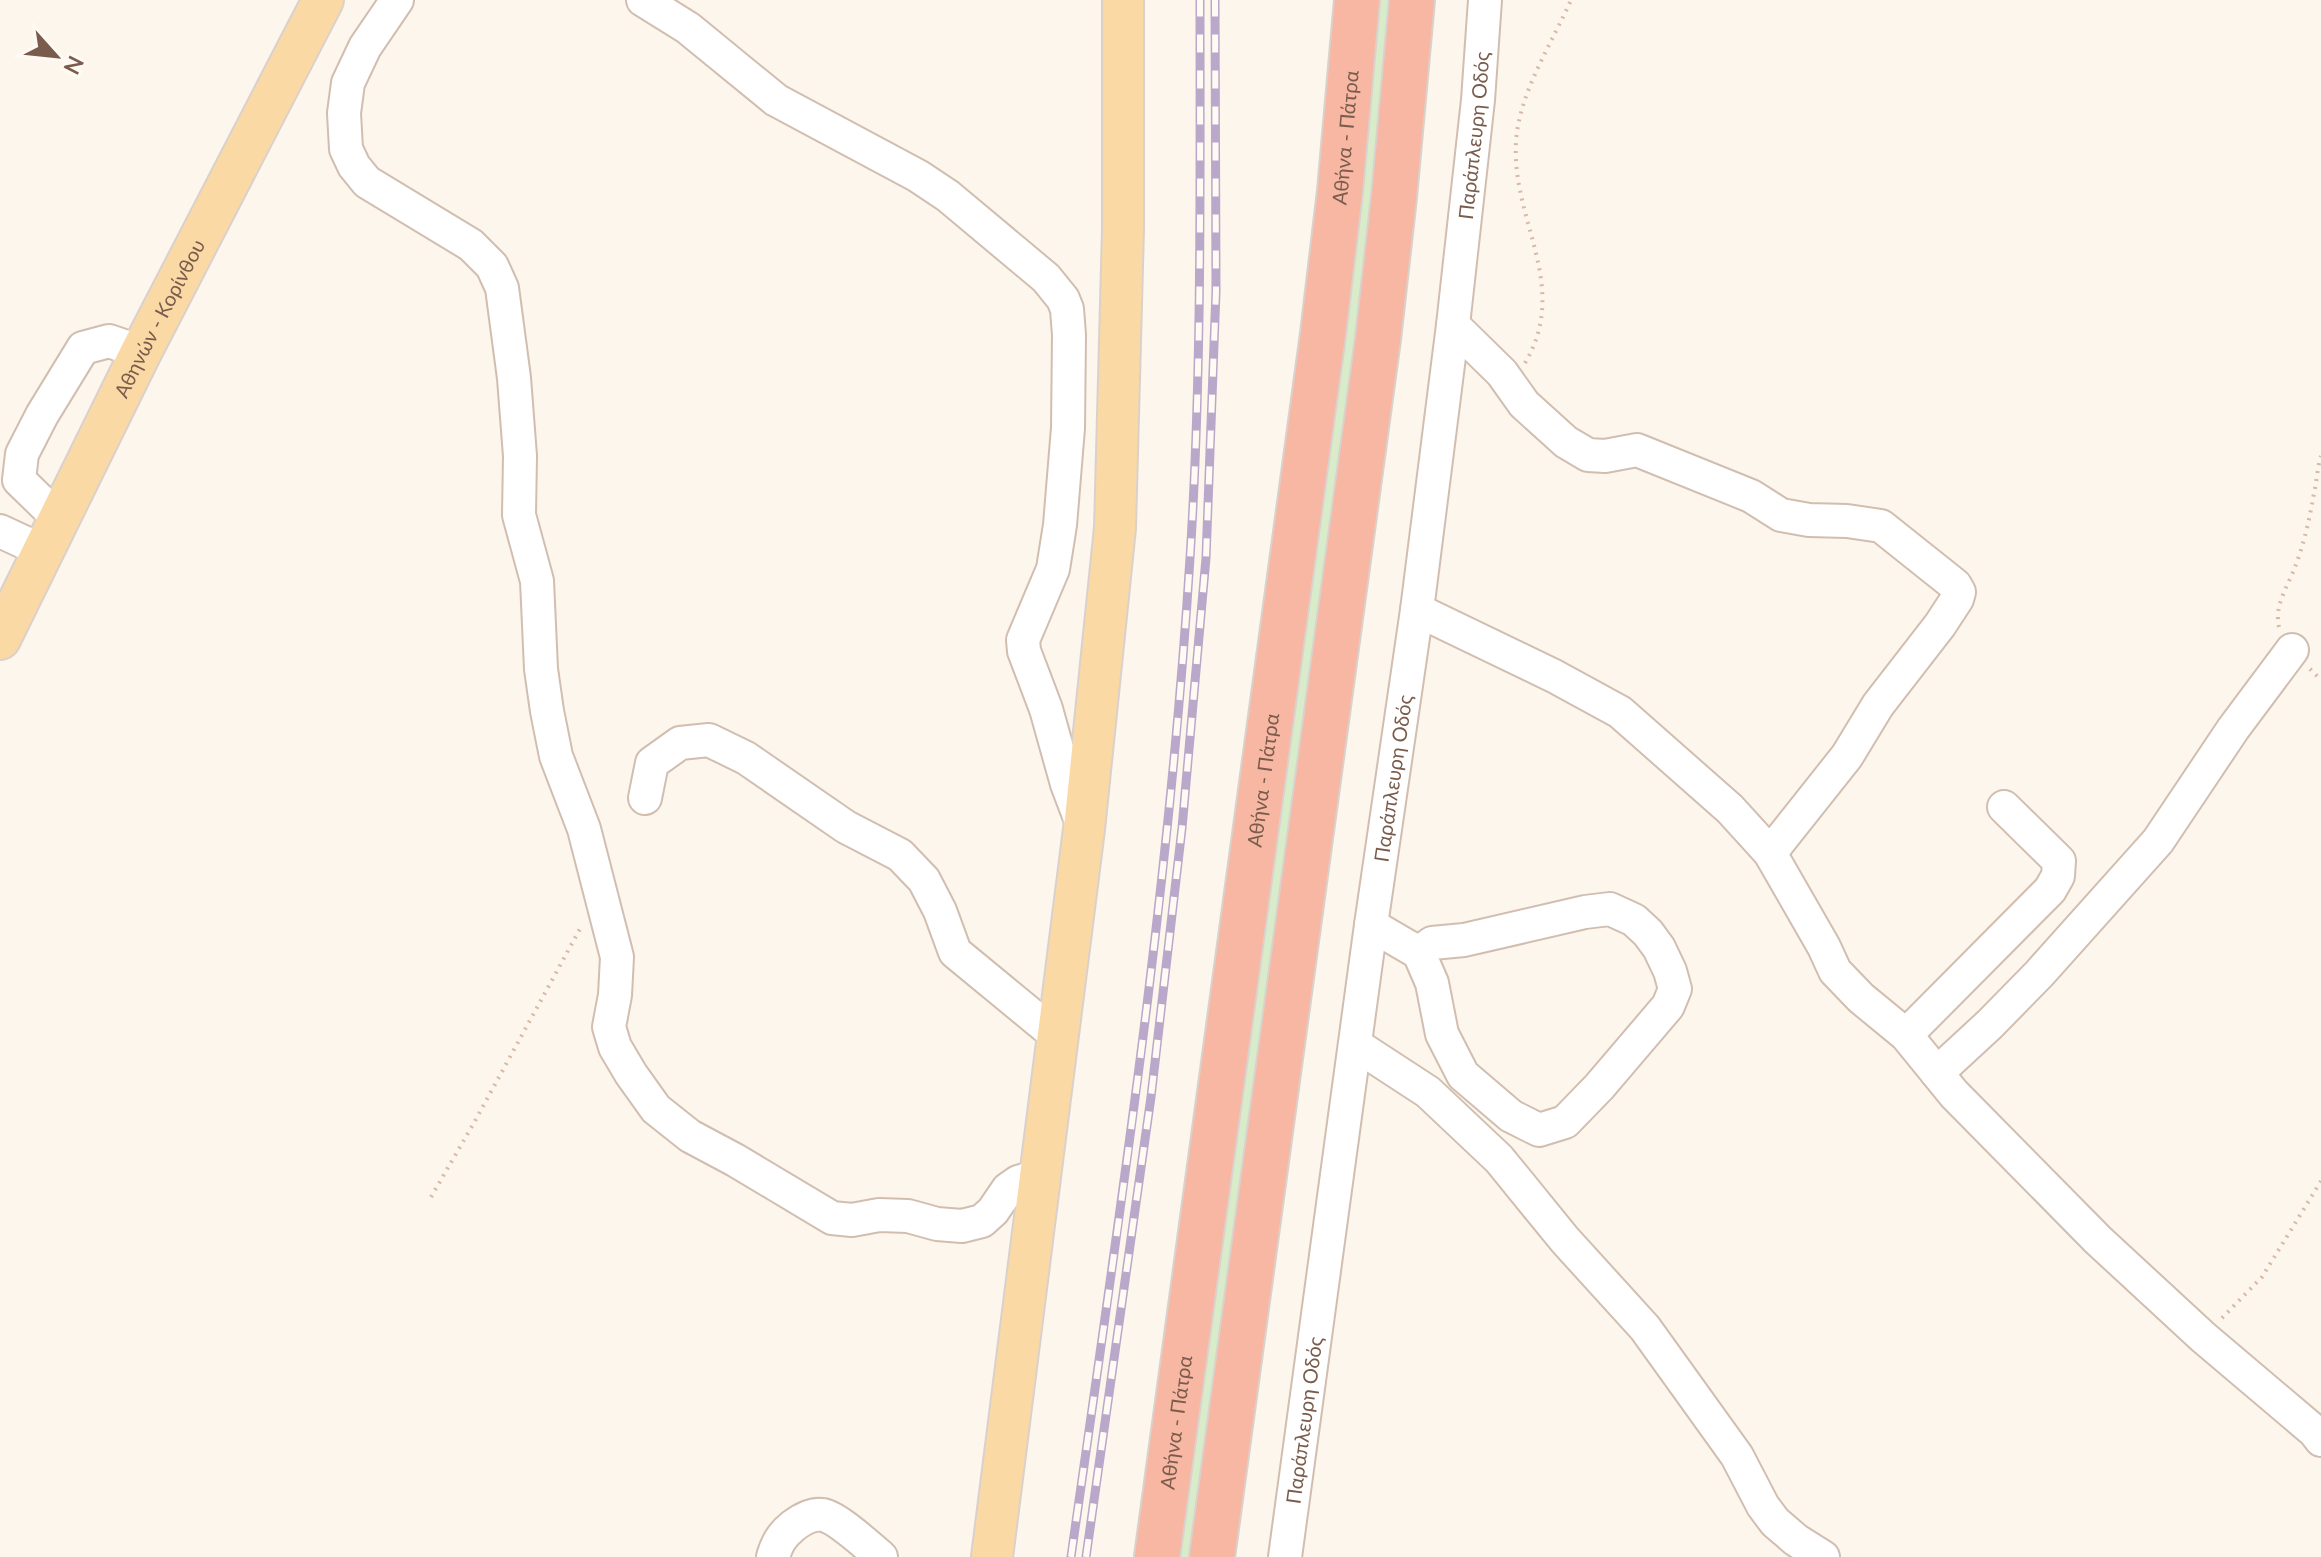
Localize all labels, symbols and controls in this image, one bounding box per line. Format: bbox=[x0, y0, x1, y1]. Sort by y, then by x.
north arrow bbox=[16, 16, 96, 96]
street label: Παράπλευρη Οδός bbox=[1453, 51, 1493, 221]
text: N bbox=[58, 52, 90, 79]
street label: Αθήνα - Πάτρα bbox=[1326, 69, 1363, 206]
street label: Αθηνών - Κορίνθου bbox=[109, 235, 209, 401]
street label: Παράπλευρη Οδός bbox=[1368, 693, 1416, 863]
street label: Αθήνα - Πάτρα bbox=[1241, 712, 1283, 849]
street label: Παράπλευρη Οδός bbox=[1280, 1335, 1327, 1505]
street label: Αθήνα - Πάτρα bbox=[1154, 1354, 1196, 1491]

